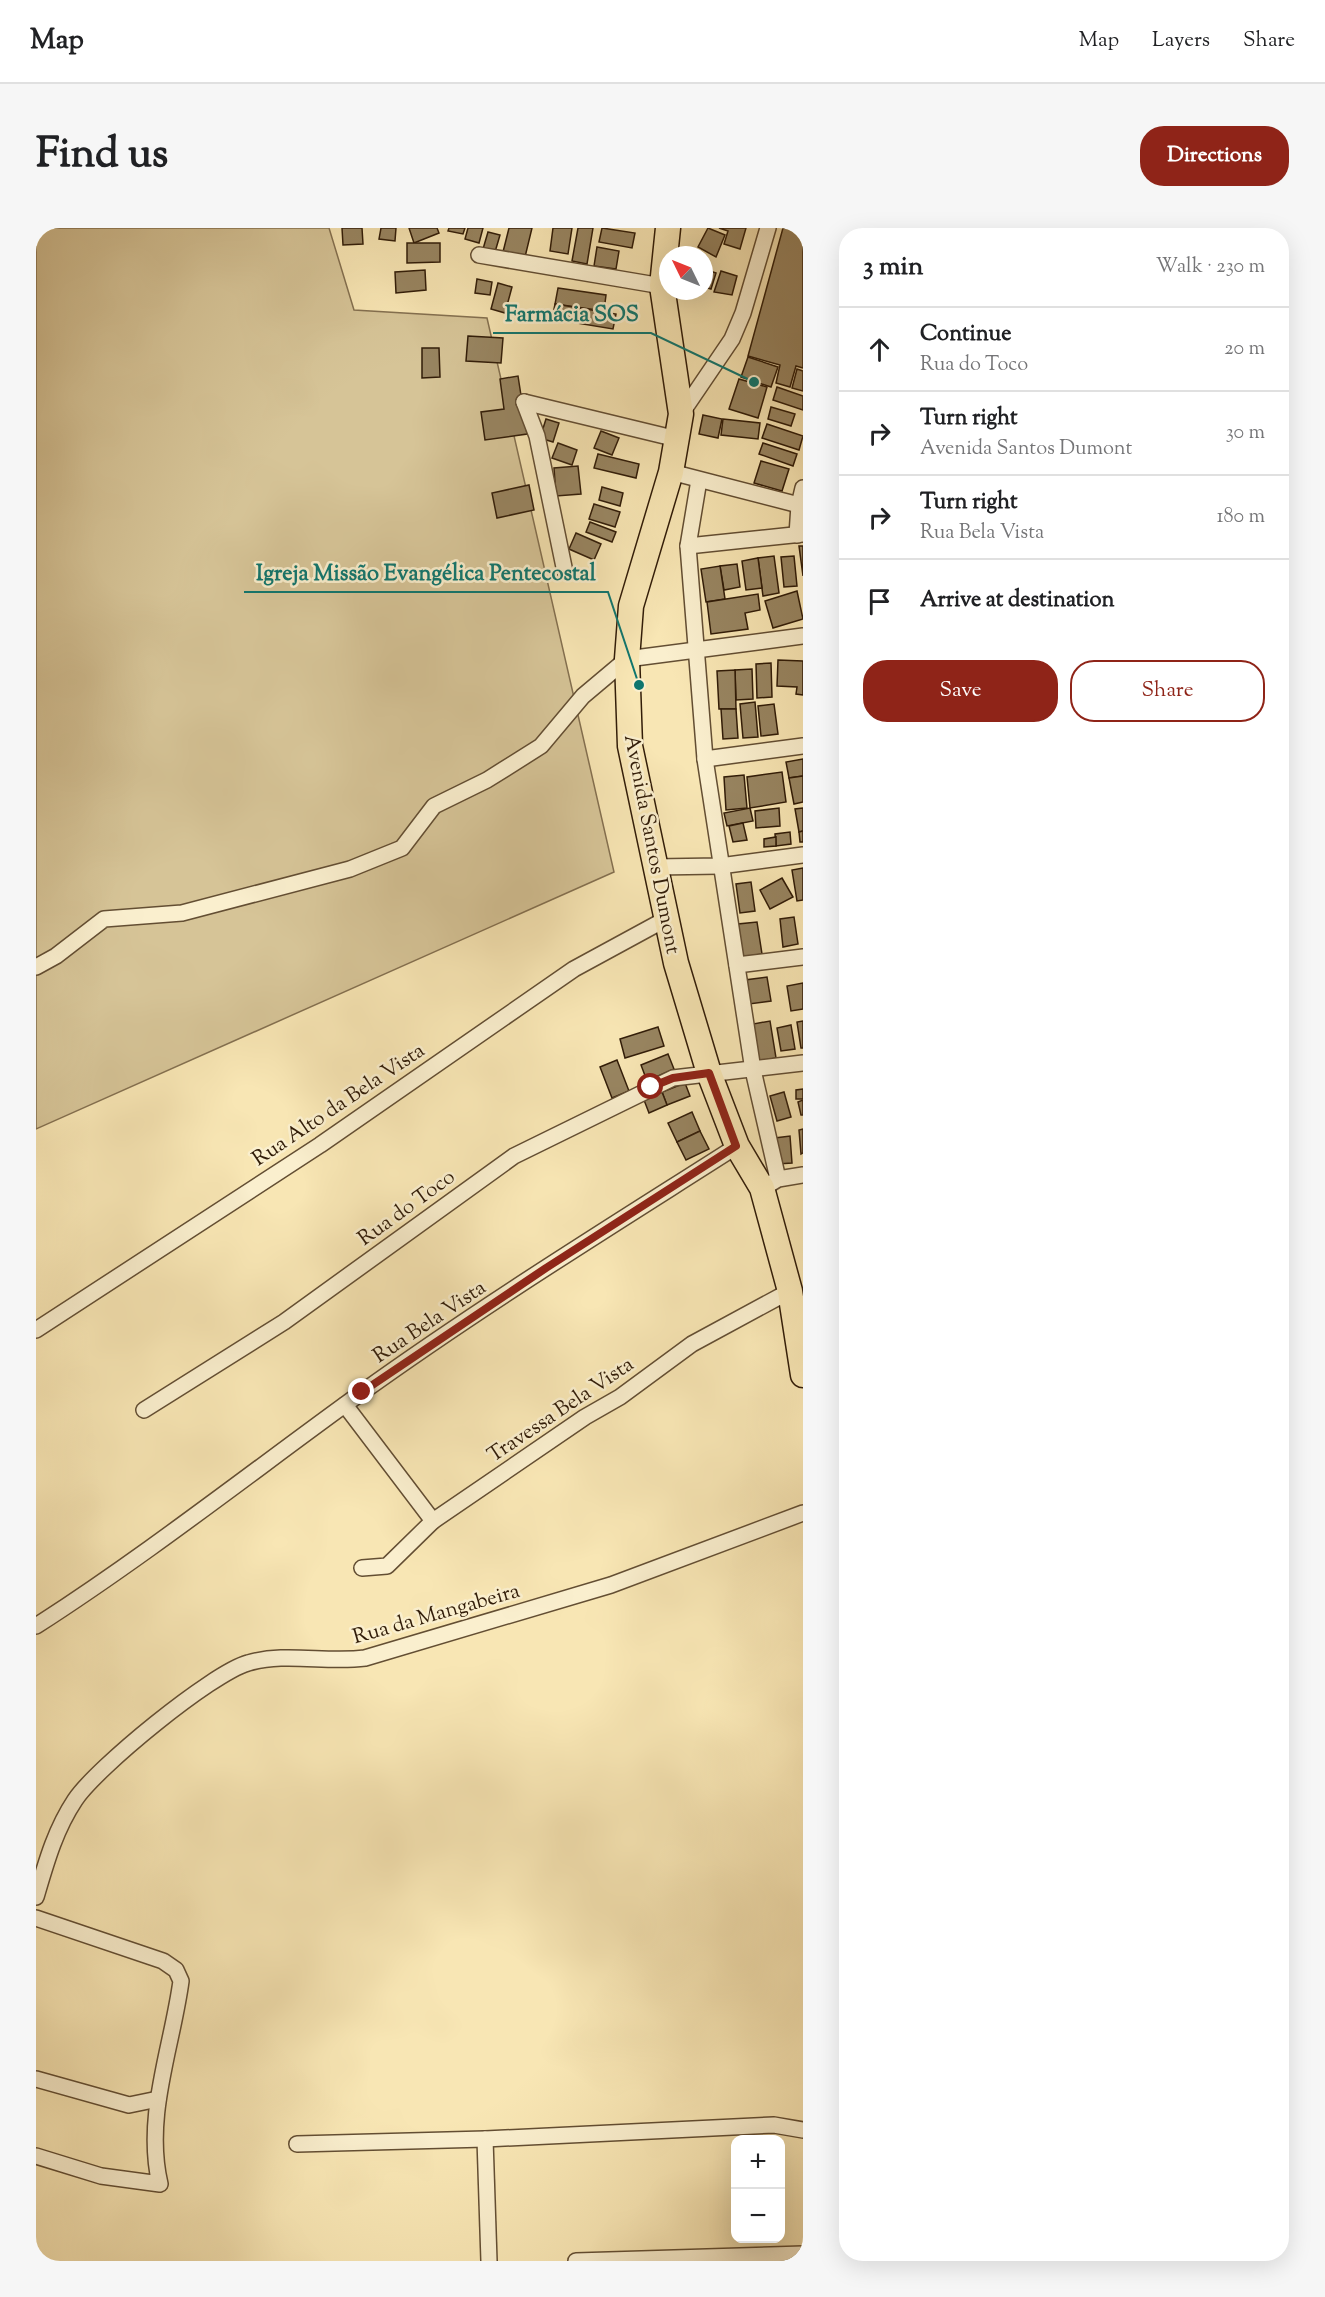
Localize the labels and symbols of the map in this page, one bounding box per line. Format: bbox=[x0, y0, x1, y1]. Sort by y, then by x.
north arrow bbox=[659, 246, 713, 300]
callout: Farmácia SOS bbox=[493, 293, 651, 333]
text: Farmácia SOS bbox=[505, 300, 639, 332]
callout: Igreja Missão Evangélica Pentecostal bbox=[244, 552, 608, 592]
text: Igreja Missão Evangélica Pentecostal bbox=[256, 559, 597, 591]
street label: Avenida Santos Dumont bbox=[615, 732, 687, 957]
street label: Rua Alto da Bela Vista bbox=[247, 1036, 432, 1175]
route start bbox=[637, 1073, 663, 1099]
street label: Rua do Toco bbox=[352, 1163, 462, 1254]
street label: Rua Bela Vista bbox=[368, 1274, 493, 1372]
street label: Travessa Bela Vista bbox=[482, 1350, 641, 1471]
route end bbox=[348, 1378, 374, 1404]
street label: Rua da Mangabeira bbox=[350, 1577, 524, 1653]

